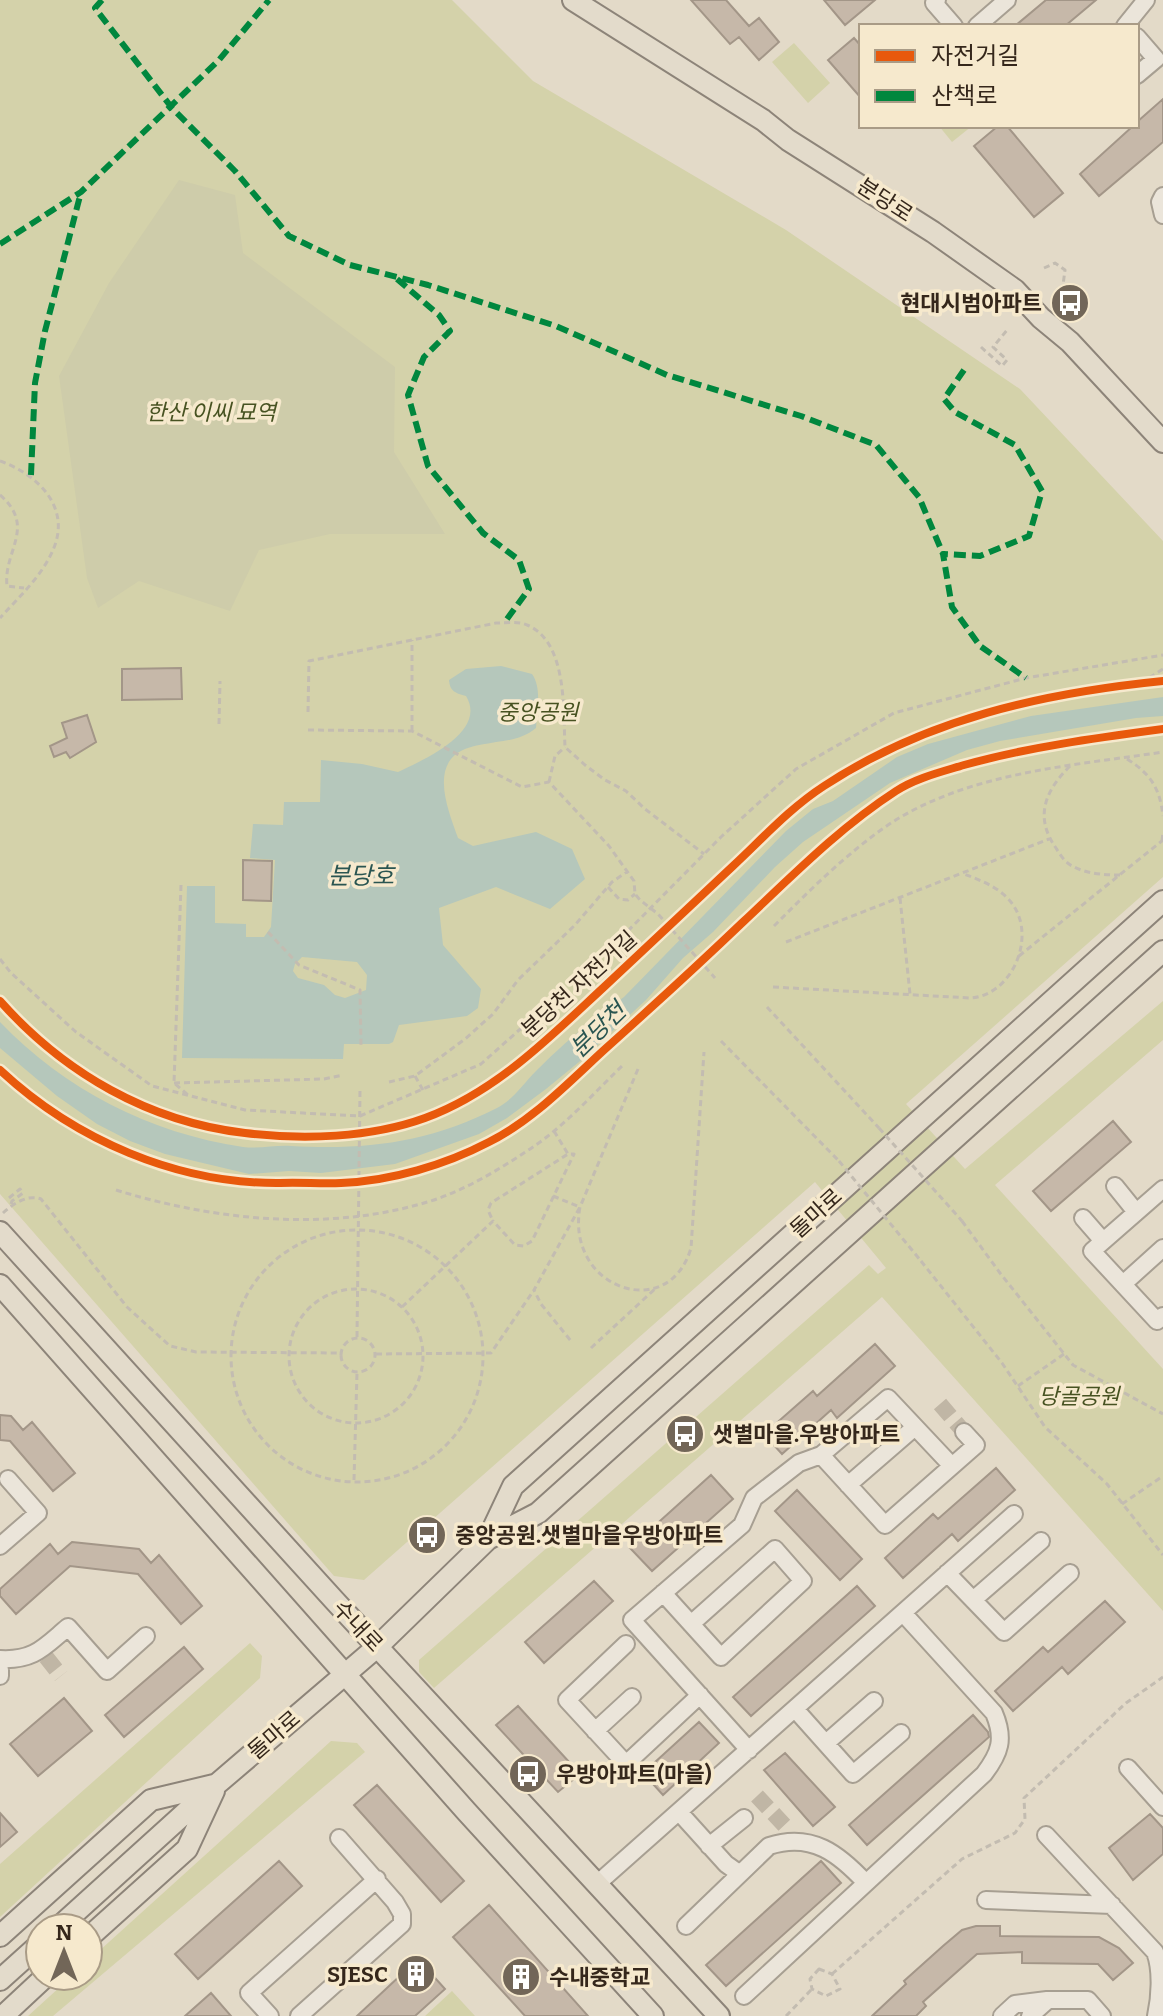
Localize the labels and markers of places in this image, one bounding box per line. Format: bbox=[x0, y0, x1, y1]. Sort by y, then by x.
bus stop icon: 현대시범아파트 bbox=[1049, 282, 1091, 324]
place label: 현대시범아파트 bbox=[900, 290, 1042, 317]
bus stop icon: 샛별마을.우방아파트 bbox=[664, 1413, 706, 1455]
place label: 샛별마을.우방아파트 bbox=[713, 1421, 900, 1448]
bus stop icon: 중앙공원.샛별마을우방아파트 bbox=[406, 1514, 448, 1556]
place label: 중앙공원.샛별마을우방아파트 bbox=[455, 1522, 723, 1549]
bus stop icon: 우방아파트(마을) bbox=[507, 1753, 549, 1795]
place label: 우방아파트(마을) bbox=[556, 1761, 712, 1788]
building icon: SJESC bbox=[395, 1953, 437, 1995]
building icon: 수내중학교 bbox=[500, 1956, 542, 1998]
place label: SJESC bbox=[327, 1961, 388, 1988]
place label: 수내중학교 bbox=[549, 1964, 650, 1991]

